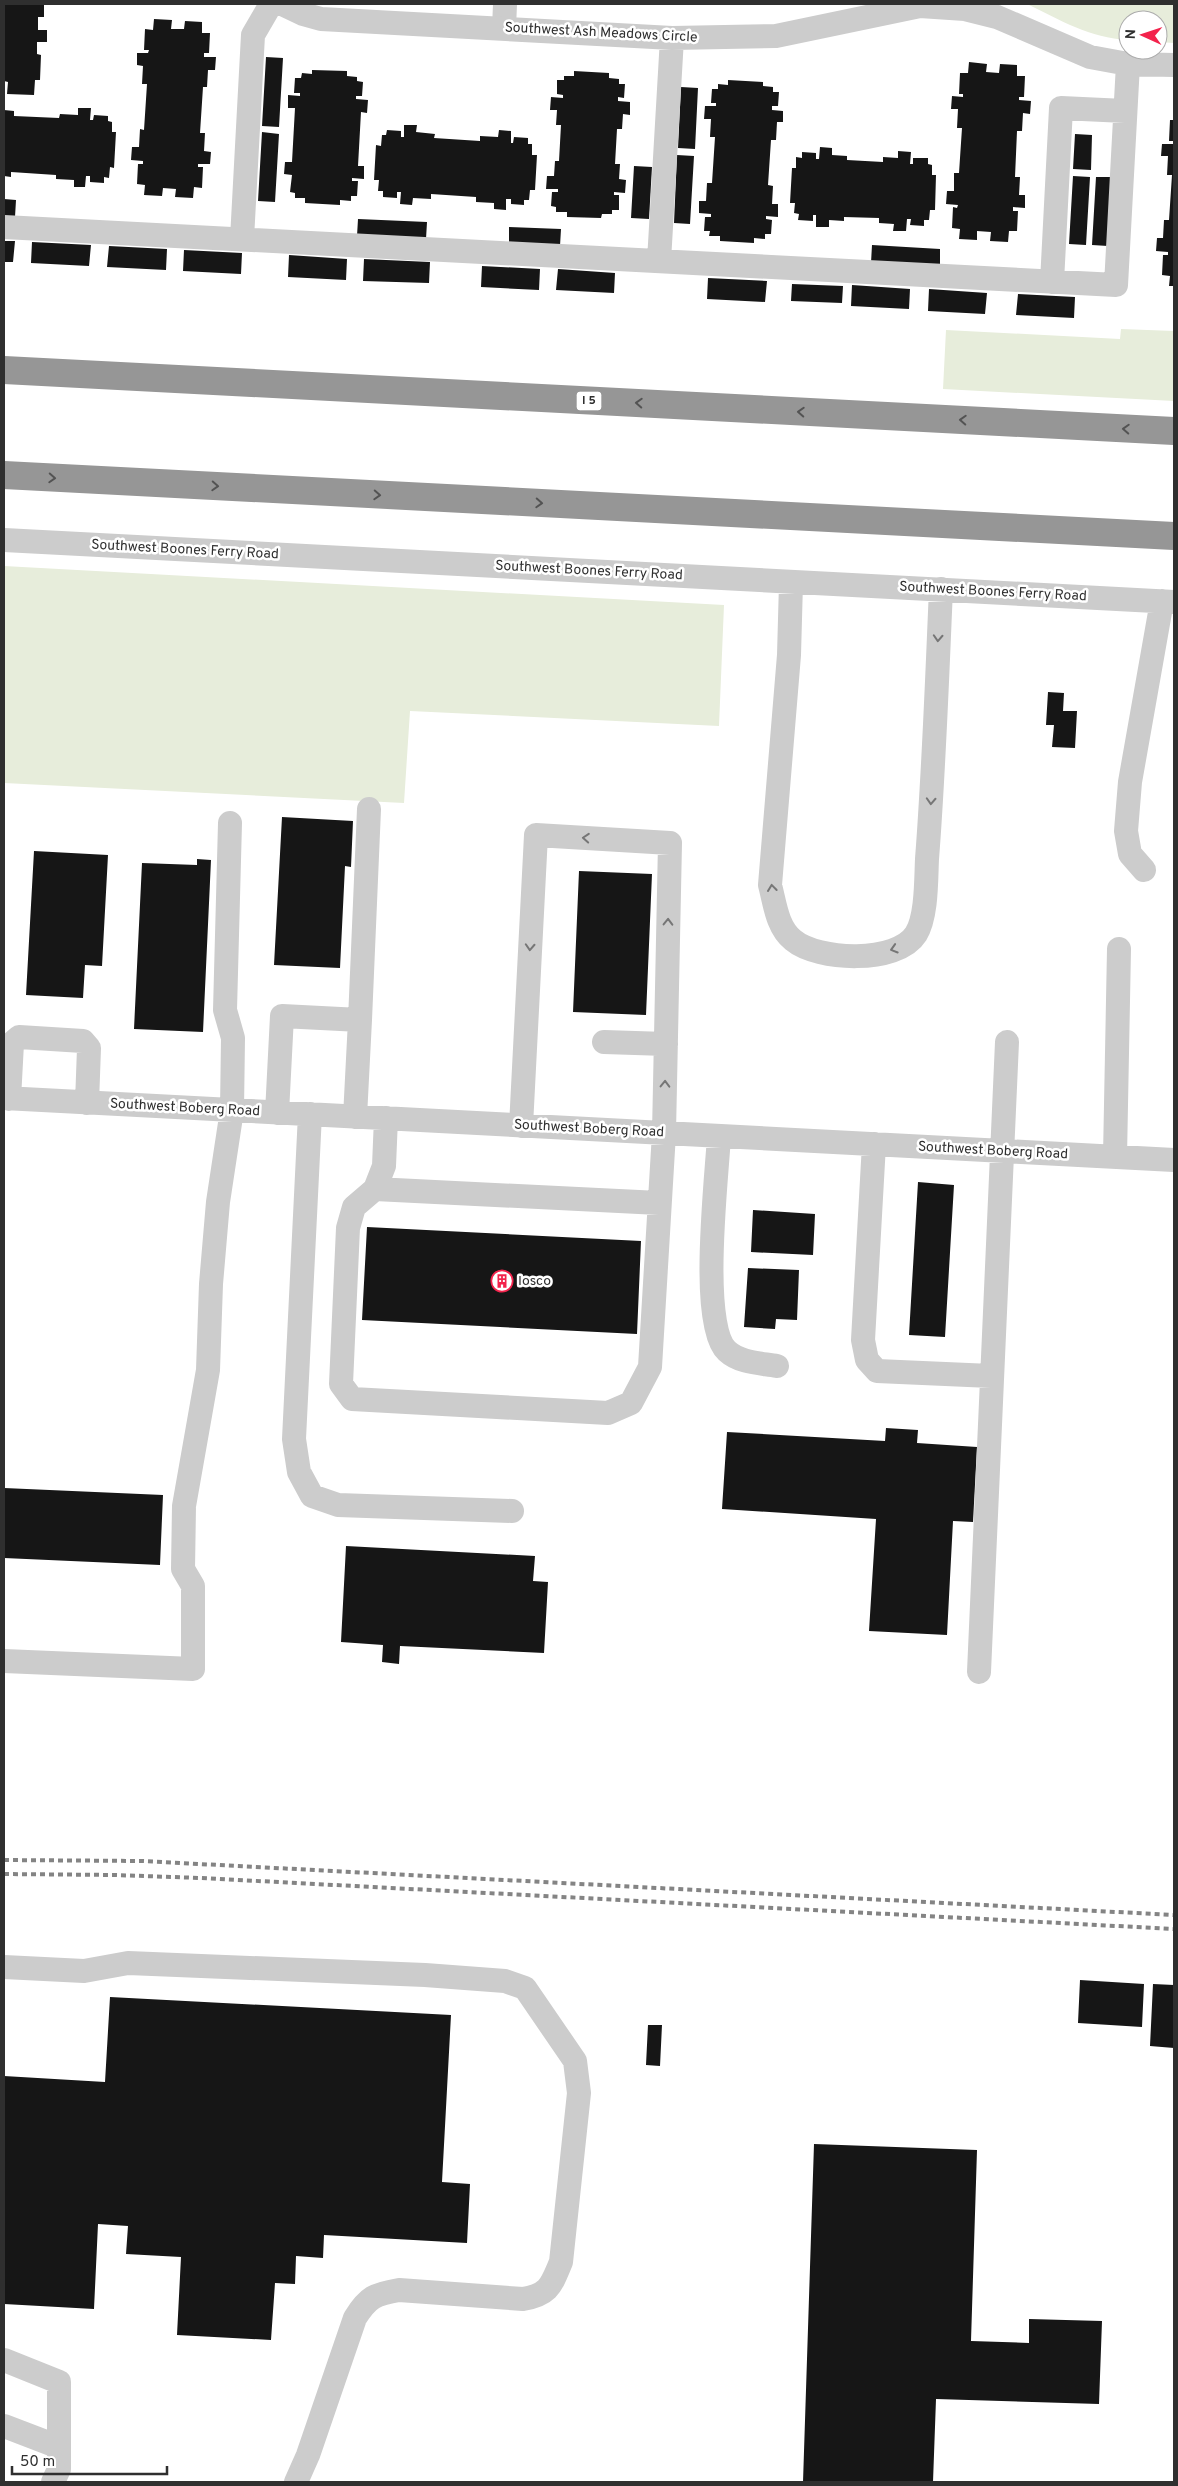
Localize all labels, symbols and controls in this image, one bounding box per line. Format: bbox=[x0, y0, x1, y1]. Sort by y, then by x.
north arrow bbox=[1118, 10, 1168, 60]
street label: Southwest Ash Meadows Circle bbox=[504, 19, 698, 47]
text: N bbox=[1123, 29, 1140, 40]
road number: I 5 bbox=[576, 392, 602, 411]
one-way arrow bbox=[634, 398, 642, 409]
one-way arrow bbox=[797, 406, 805, 417]
one-way arrow bbox=[959, 415, 967, 426]
one-way arrow bbox=[1121, 423, 1129, 434]
one-way arrow bbox=[49, 472, 57, 483]
one-way arrow bbox=[211, 481, 219, 492]
one-way arrow bbox=[373, 489, 381, 500]
one-way arrow bbox=[536, 498, 544, 509]
street label: Southwest Boones Ferry Road bbox=[91, 537, 279, 563]
street label: Southwest Boones Ferry Road bbox=[495, 558, 683, 584]
street label: Southwest Boones Ferry Road bbox=[899, 579, 1087, 605]
one-way arrow bbox=[933, 634, 944, 642]
one-way arrow bbox=[926, 797, 936, 805]
one-way arrow bbox=[582, 833, 590, 844]
one-way arrow bbox=[767, 883, 778, 891]
one-way arrow bbox=[663, 918, 674, 926]
one-way arrow bbox=[525, 943, 536, 951]
one-way arrow bbox=[890, 944, 899, 954]
one-way arrow bbox=[660, 1080, 670, 1088]
street label: Southwest Boberg Road bbox=[109, 1096, 261, 1120]
street label: Southwest Boberg Road bbox=[513, 1117, 665, 1141]
street label: Southwest Boberg Road bbox=[917, 1139, 1069, 1163]
building icon: Iosco bbox=[490, 1269, 514, 1293]
place label: Iosco bbox=[518, 1273, 551, 1290]
scale bar bbox=[12, 2444, 168, 2476]
text: 50 m bbox=[20, 2453, 55, 2472]

